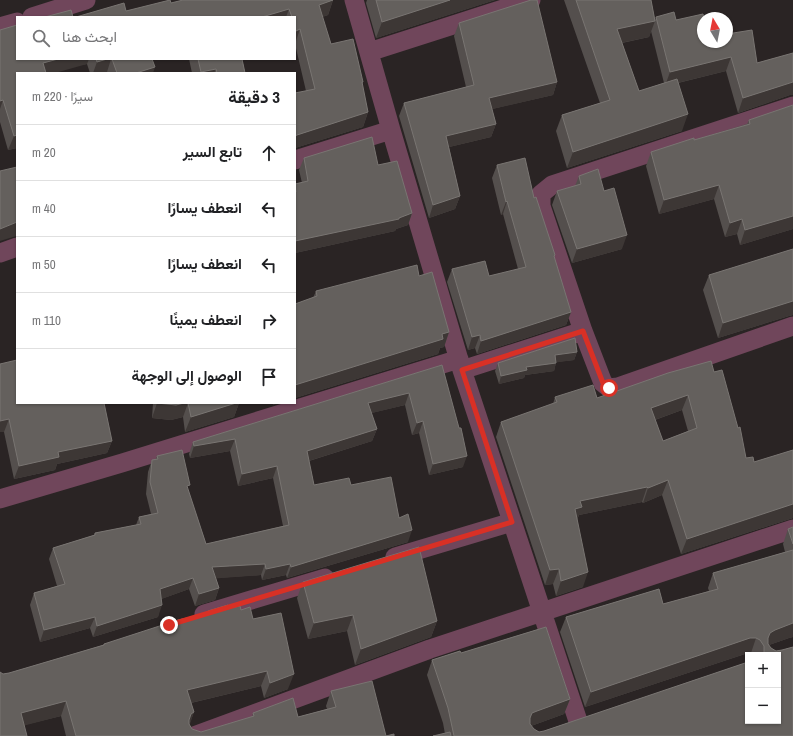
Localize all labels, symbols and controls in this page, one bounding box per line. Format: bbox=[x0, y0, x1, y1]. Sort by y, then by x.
north arrow bbox=[697, 12, 733, 48]
search box bbox=[16, 16, 296, 60]
text: ابحث هنا bbox=[62, 26, 117, 47]
icon: search bbox=[30, 27, 52, 49]
text: 3 دقيقة bbox=[228, 85, 280, 108]
text: سيرًا · 220 m bbox=[32, 88, 93, 105]
text: تابع السير bbox=[183, 141, 242, 162]
icon: ahead bbox=[258, 142, 280, 164]
text: 20 m bbox=[32, 144, 56, 161]
text: انعطف يسارًا bbox=[168, 197, 242, 218]
icon: left bbox=[258, 198, 280, 220]
text: 40 m bbox=[32, 200, 56, 217]
text: انعطف يسارًا bbox=[168, 253, 242, 274]
icon: left bbox=[258, 254, 280, 276]
text: 50 m bbox=[32, 256, 56, 273]
text: انعطف يمينًا bbox=[169, 309, 242, 330]
icon: right bbox=[258, 310, 280, 332]
text: 110 m bbox=[32, 312, 61, 329]
text: الوصول إلى الوجهة bbox=[131, 365, 242, 386]
icon: arrive bbox=[258, 366, 280, 388]
route start bbox=[600, 379, 618, 397]
route end bbox=[160, 616, 178, 634]
map controls bbox=[745, 652, 781, 724]
button: + bbox=[745, 652, 781, 688]
button: − bbox=[745, 688, 781, 724]

